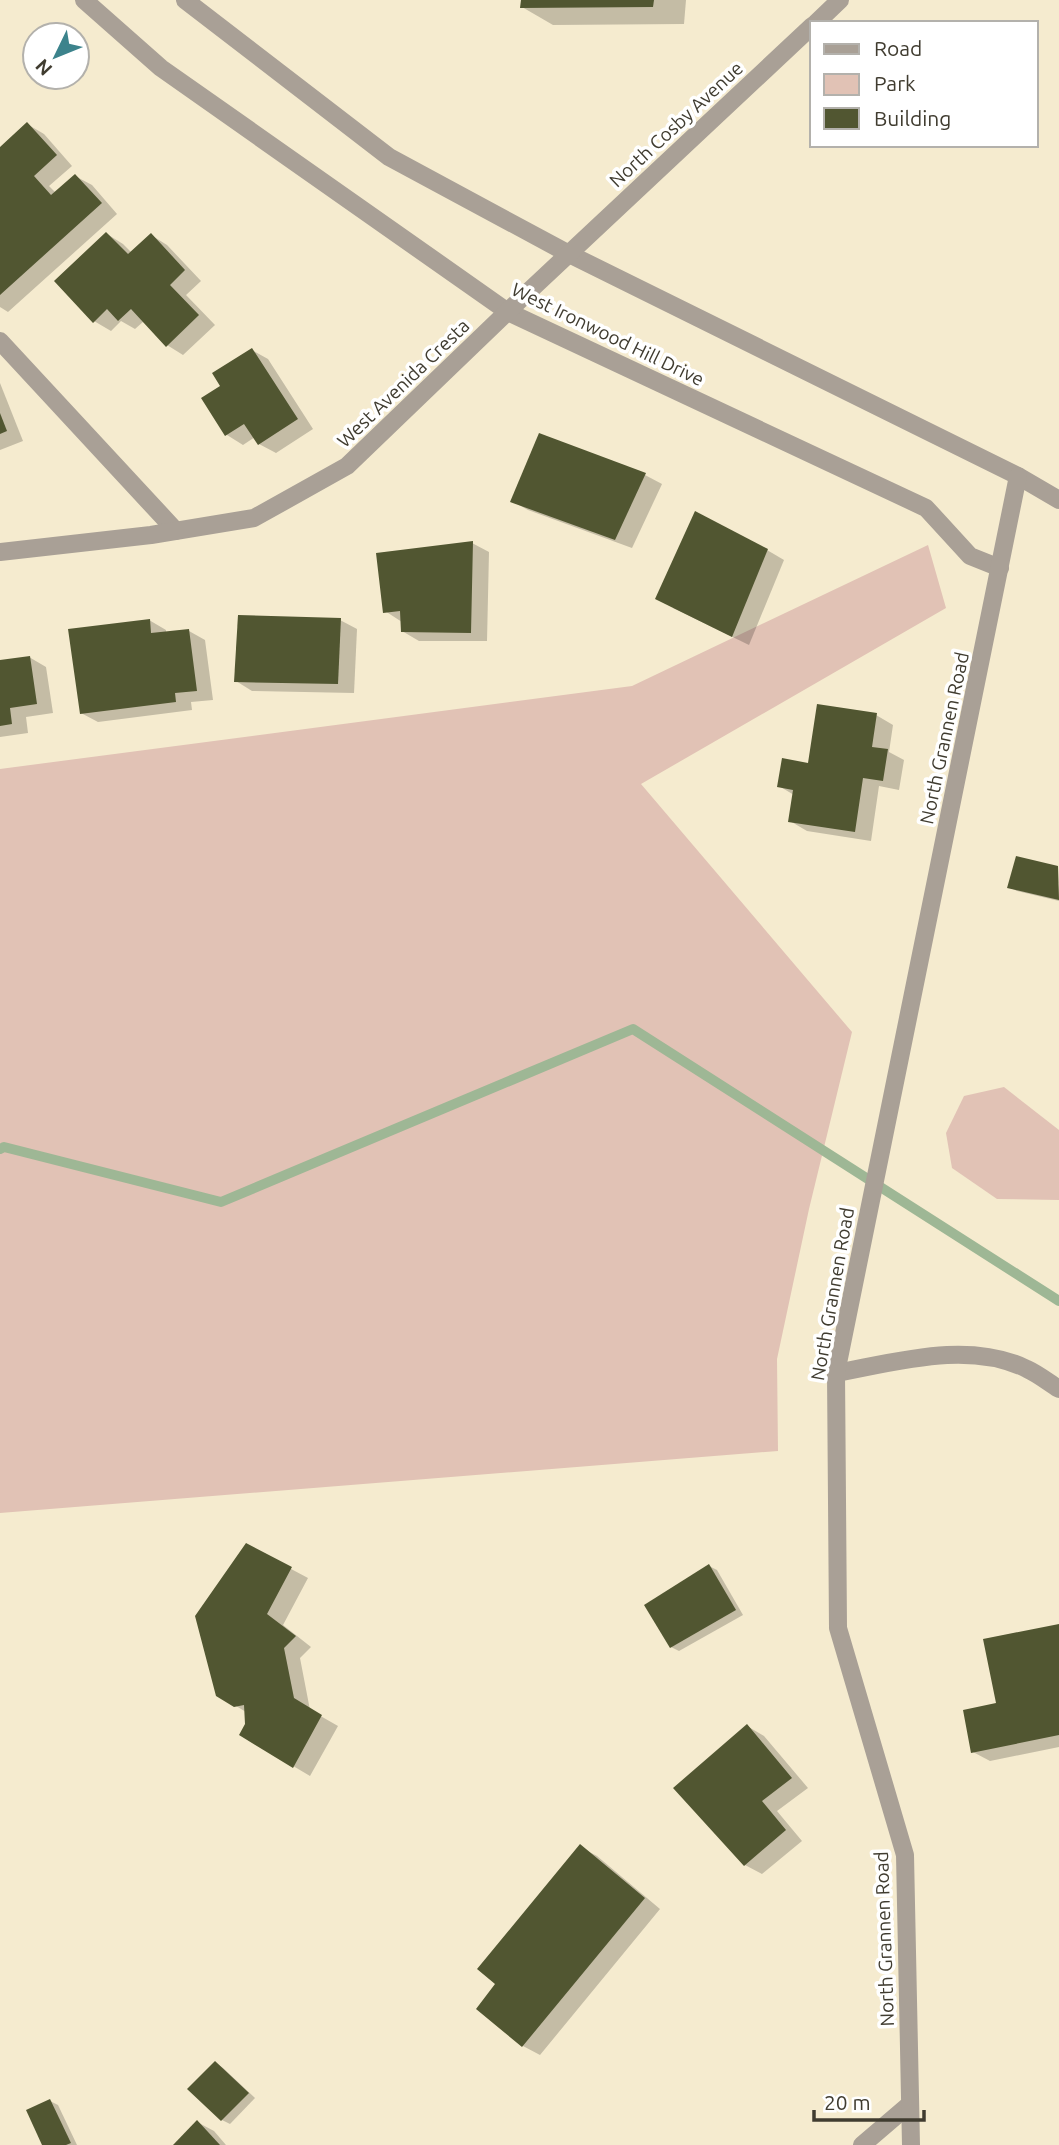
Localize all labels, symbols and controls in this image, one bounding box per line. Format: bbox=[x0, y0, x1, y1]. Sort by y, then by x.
north arrow bbox=[21, 21, 91, 91]
legend bbox=[810, 21, 1038, 147]
text: Road bbox=[874, 36, 922, 60]
text: N bbox=[31, 55, 56, 80]
street label: North Cosby Avenue bbox=[605, 57, 747, 191]
text: Park bbox=[874, 71, 916, 95]
text: Building bbox=[874, 106, 951, 130]
street label: West Ironwood Hill Drive bbox=[508, 278, 708, 390]
street label: West Avenida Cresta bbox=[332, 314, 474, 452]
street label: North Grannen Road bbox=[915, 650, 973, 826]
street label: North Grannen Road bbox=[806, 1206, 858, 1382]
street label: North Grannen Road bbox=[870, 1851, 898, 2027]
scale bar bbox=[814, 2078, 924, 2122]
text: 20 m bbox=[824, 2090, 871, 2114]

